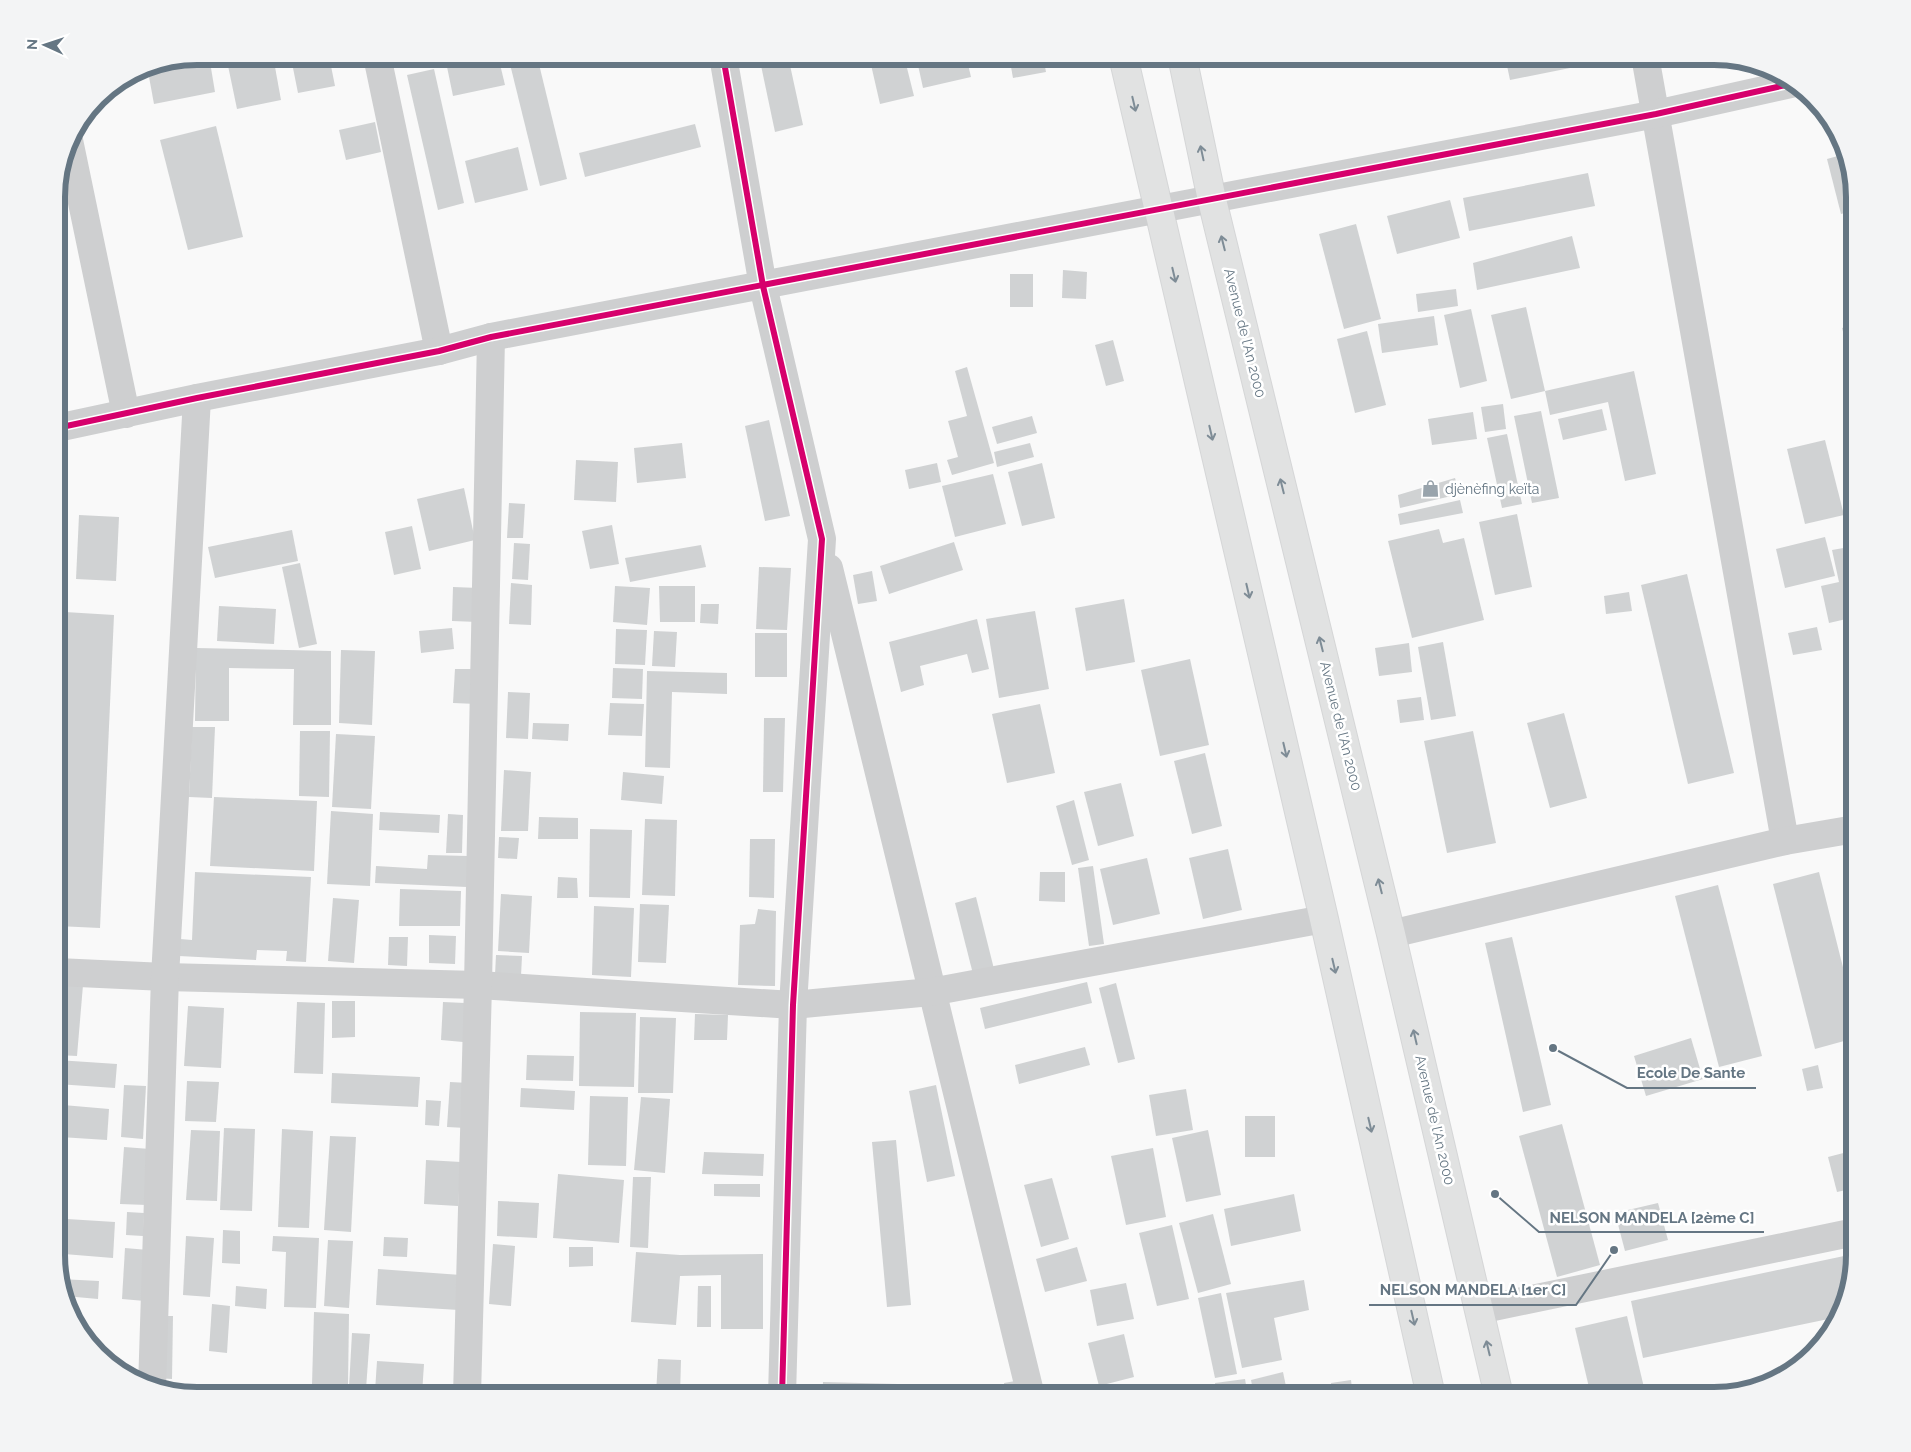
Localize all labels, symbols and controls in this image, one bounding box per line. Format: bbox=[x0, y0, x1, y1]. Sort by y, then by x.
north arrow bbox=[20, 20, 70, 70]
text: N bbox=[24, 39, 40, 50]
one-way arrow bbox=[1130, 95, 1139, 111]
one-way arrow bbox=[1197, 145, 1207, 161]
one-way arrow bbox=[1218, 235, 1227, 251]
one-way arrow bbox=[1170, 266, 1179, 282]
street label: Avenue de l'An 2000 bbox=[1221, 267, 1269, 399]
one-way arrow bbox=[1207, 425, 1216, 441]
one-way arrow bbox=[1277, 478, 1286, 494]
shop icon: djènèfing keïta bbox=[1421, 479, 1441, 499]
place label: djènèfing keïta bbox=[1445, 481, 1539, 497]
one-way arrow bbox=[1244, 583, 1253, 599]
one-way arrow bbox=[1315, 636, 1325, 652]
street label: Avenue de l'An 2000 bbox=[1317, 660, 1365, 792]
one-way arrow bbox=[1281, 741, 1290, 757]
one-way arrow bbox=[1375, 879, 1384, 895]
one-way arrow bbox=[1330, 958, 1340, 974]
one-way arrow bbox=[1410, 1029, 1419, 1045]
street label: Avenue de l'An 2000 bbox=[1412, 1053, 1458, 1187]
callout: Ecole De Sante bbox=[1627, 1058, 1756, 1088]
text: Ecole De Sante bbox=[1637, 1064, 1745, 1082]
one-way arrow bbox=[1366, 1116, 1375, 1132]
callout: NELSON MANDELA [2ème C] bbox=[1539, 1202, 1764, 1232]
text: NELSON MANDELA [2ème C] bbox=[1550, 1209, 1754, 1227]
callout: NELSON MANDELA [1er C] bbox=[1369, 1275, 1576, 1305]
text: NELSON MANDELA [1er C] bbox=[1380, 1281, 1566, 1299]
one-way arrow bbox=[1409, 1309, 1418, 1325]
one-way arrow bbox=[1483, 1341, 1492, 1357]

